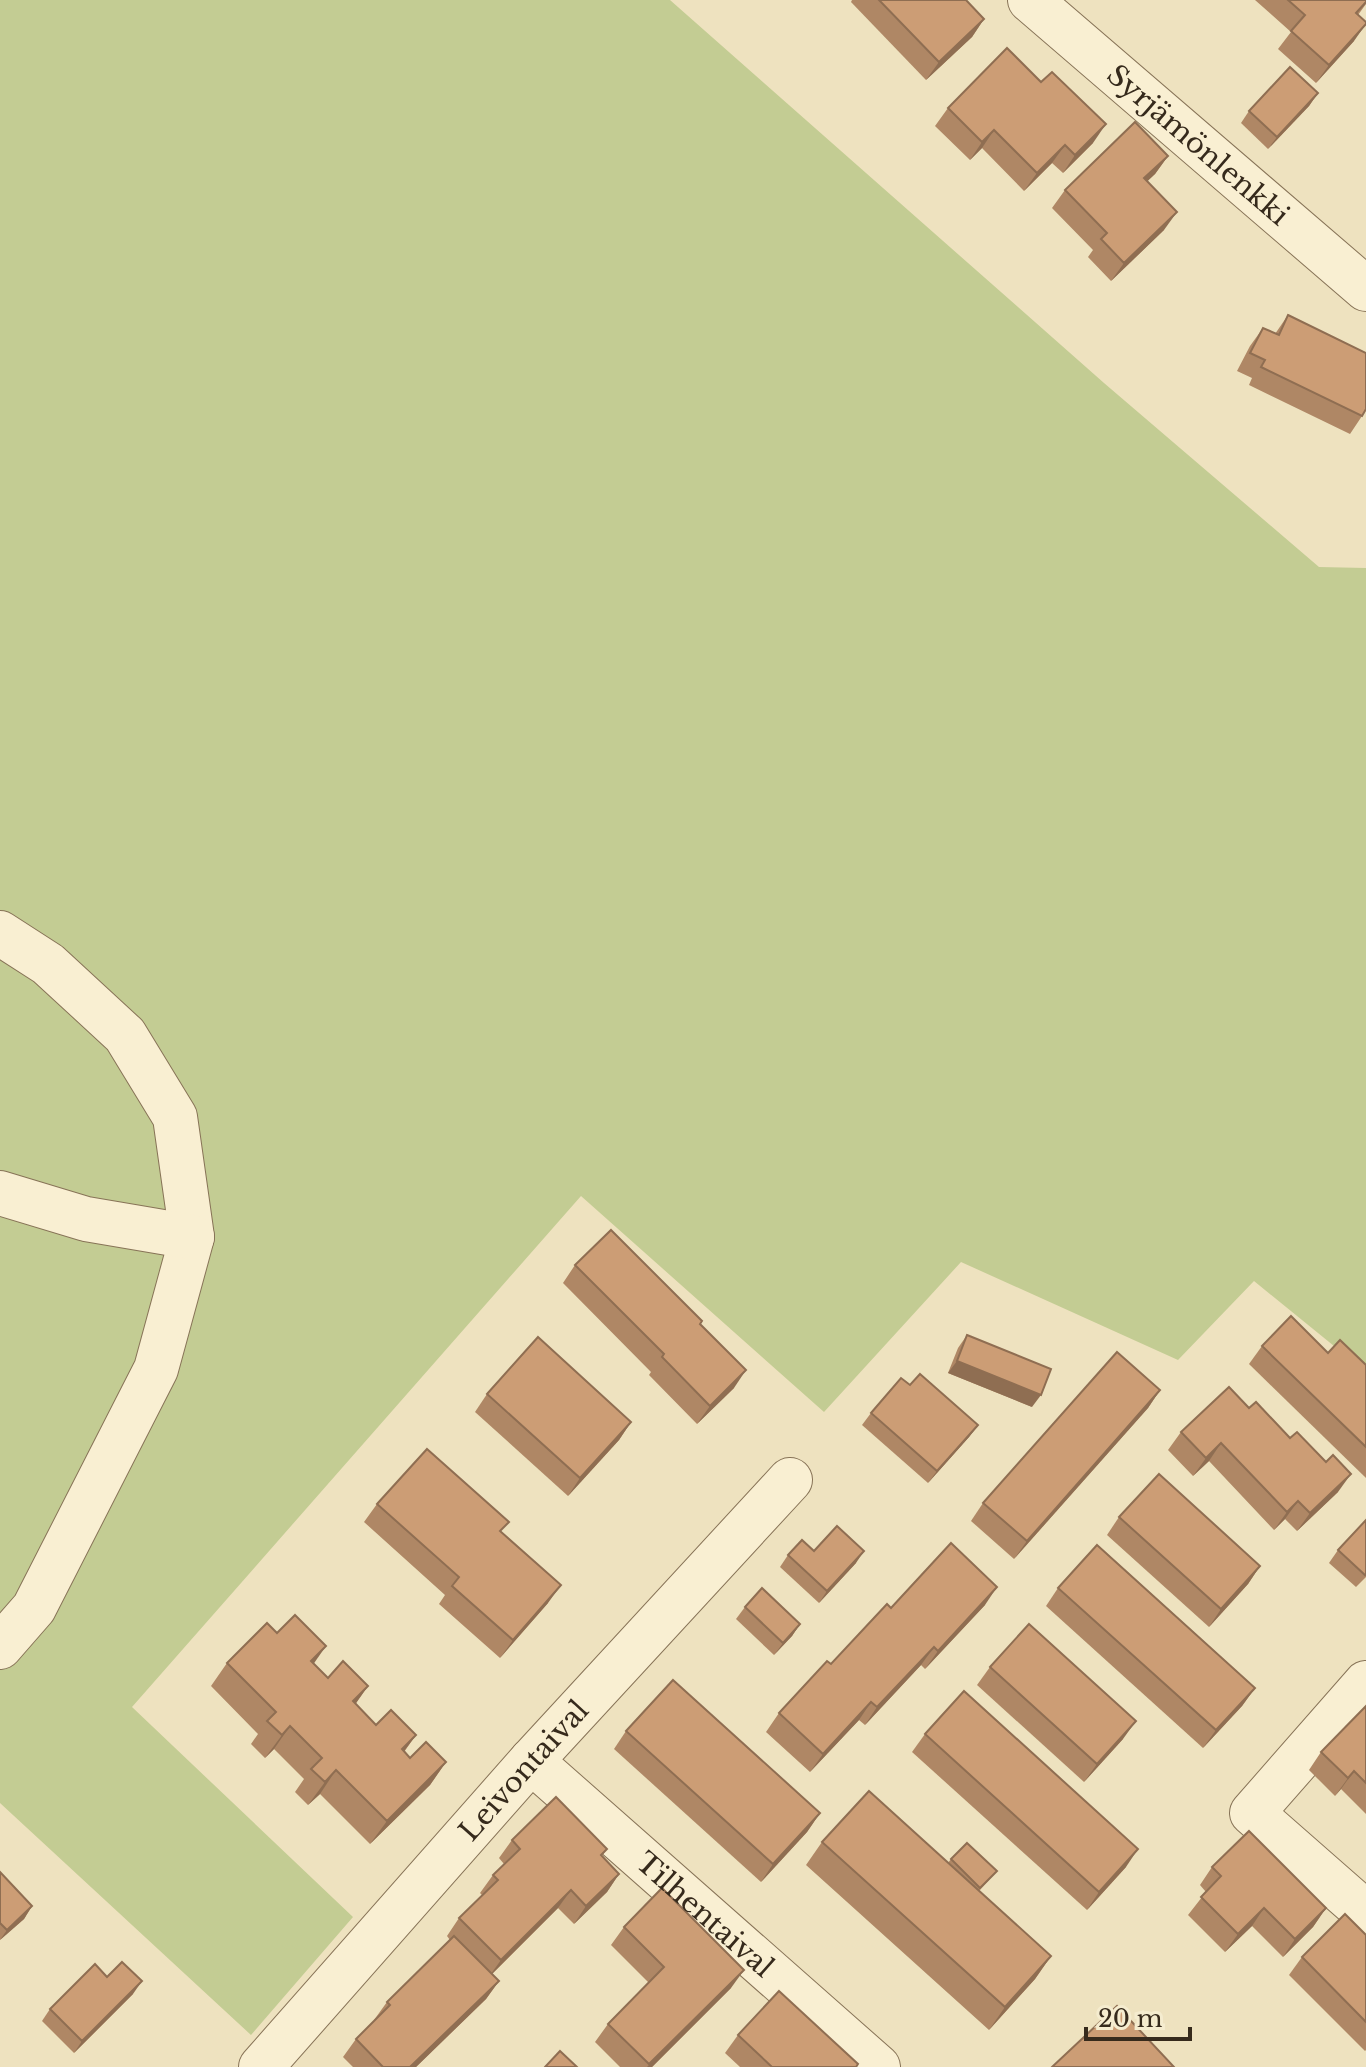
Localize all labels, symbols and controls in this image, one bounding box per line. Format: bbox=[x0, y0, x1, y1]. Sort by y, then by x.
street label: Syrjämönlenkki bbox=[1100, 57, 1297, 233]
street label: Leivontaival bbox=[451, 1693, 596, 1848]
street label: Tilhentaival bbox=[629, 1844, 781, 1984]
scale bar bbox=[1086, 1991, 1190, 2041]
text: 20 m bbox=[1098, 2004, 1163, 2033]

